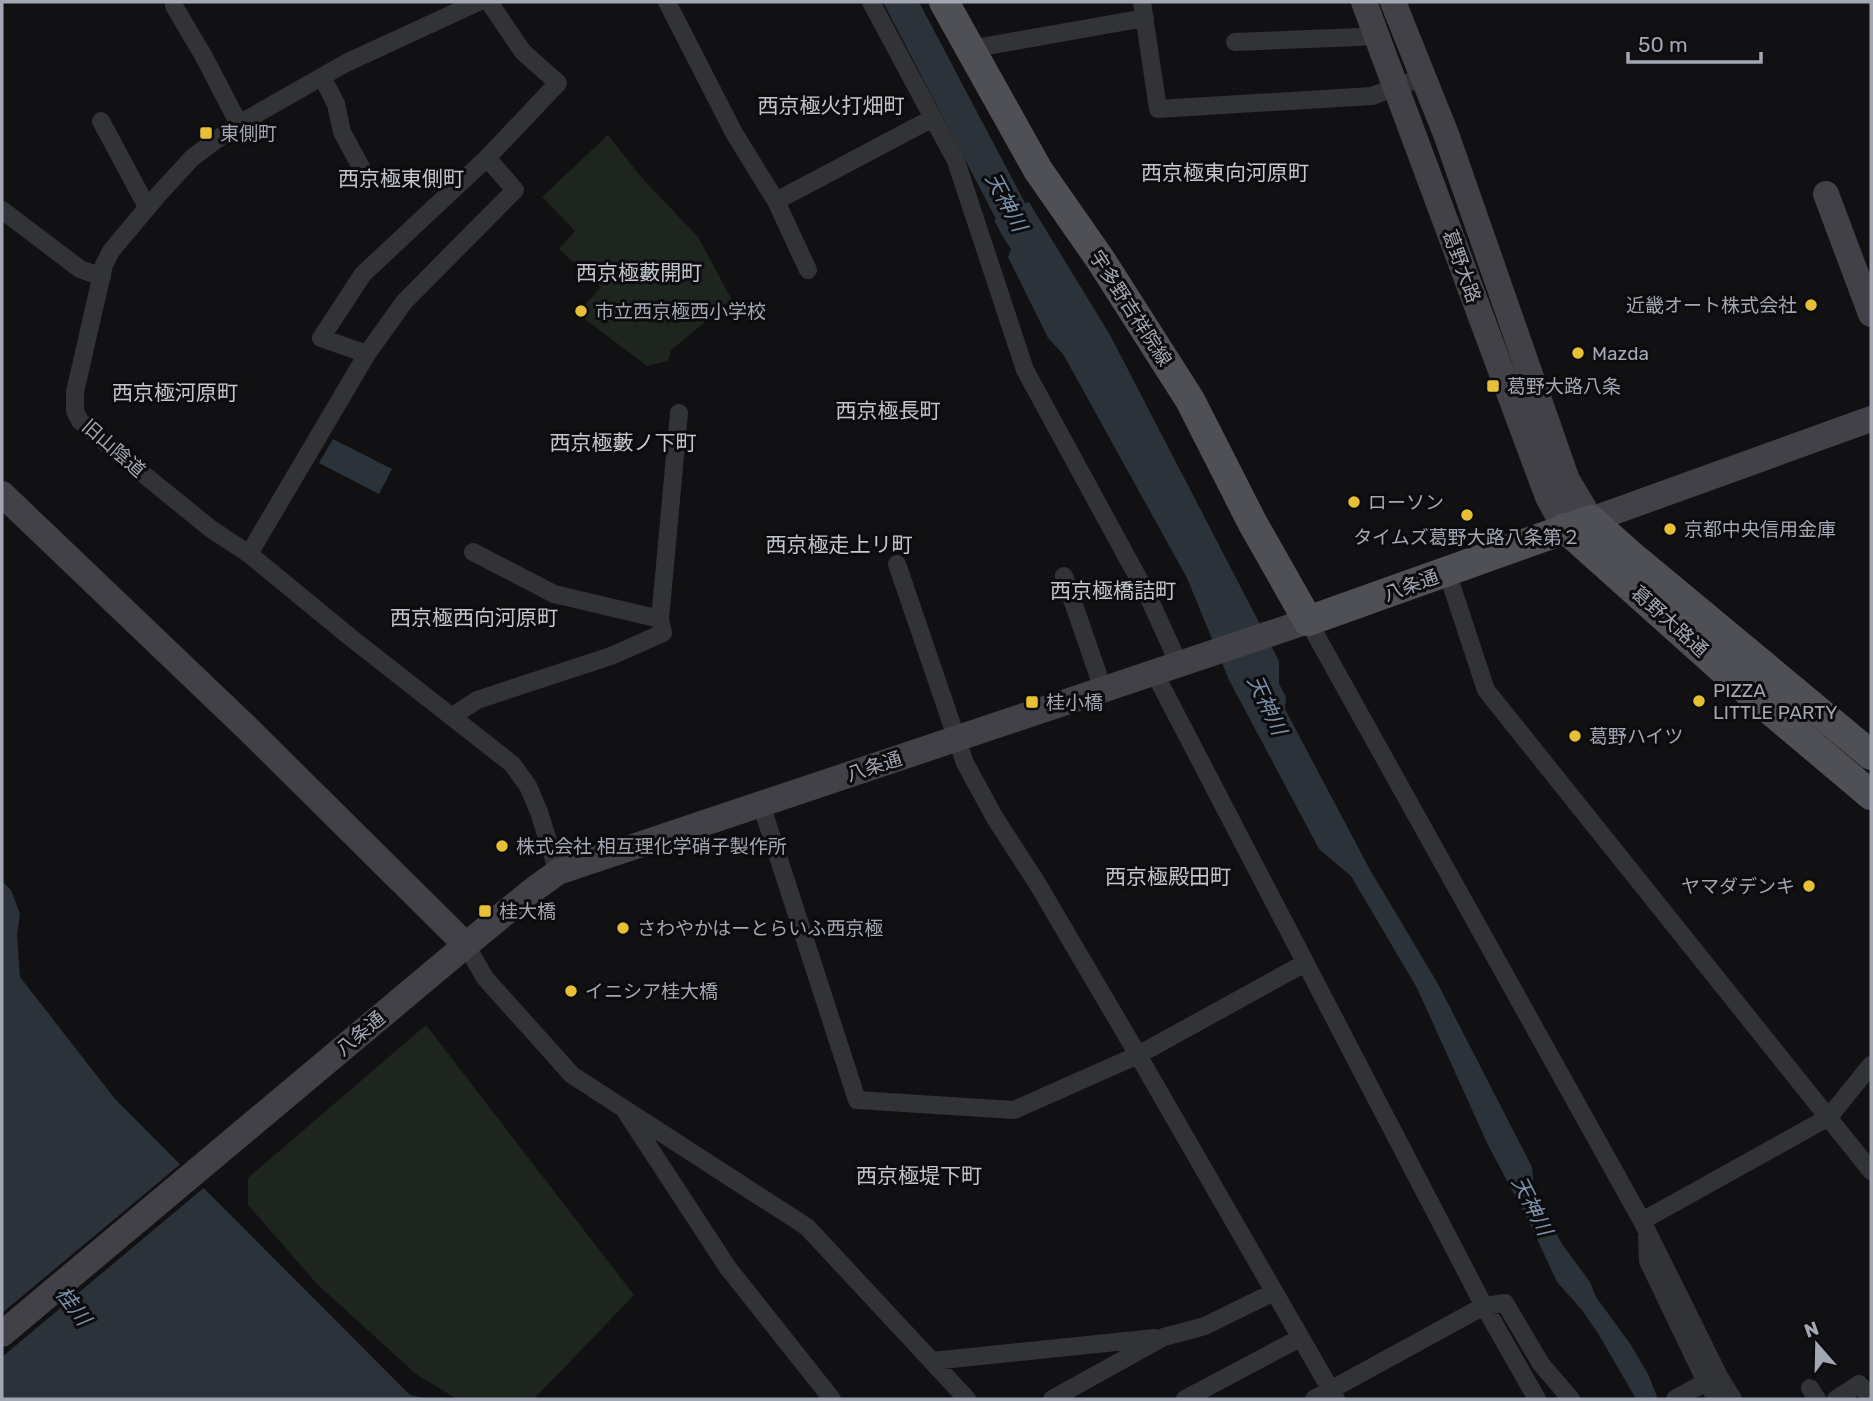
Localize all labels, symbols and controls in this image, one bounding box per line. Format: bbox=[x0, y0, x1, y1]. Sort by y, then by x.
scale bar bbox=[1628, 21, 1761, 65]
text: 50 m bbox=[1638, 32, 1688, 57]
district label: 西京極火打畑町 bbox=[758, 93, 905, 118]
place label: 東側町 bbox=[220, 122, 277, 145]
marker: 東側町 bbox=[198, 125, 214, 141]
district label: 西京極東向河原町 bbox=[1141, 160, 1309, 185]
district label: 西京極東側町 bbox=[338, 166, 464, 191]
water label: 天神川 bbox=[981, 168, 1033, 237]
street label: 葛野大路 bbox=[1438, 227, 1485, 306]
street label: 宇多野吉祥院線 bbox=[1085, 246, 1176, 370]
district label: 西京極藪開町 bbox=[576, 260, 702, 285]
place label: 近畿オート株式会社 bbox=[1626, 294, 1797, 317]
marker: 近畿オート株式会社 bbox=[1803, 297, 1819, 313]
place label: 市立西京極西小学校 bbox=[595, 300, 766, 323]
marker: 市立西京極西小学校 bbox=[573, 303, 589, 319]
place label: Mazda bbox=[1592, 342, 1649, 365]
marker: Mazda bbox=[1570, 345, 1586, 361]
place label: 葛野大路八条 bbox=[1507, 375, 1621, 398]
marker: 葛野大路八条 bbox=[1485, 378, 1501, 394]
district label: 西京極河原町 bbox=[112, 380, 238, 405]
district label: 西京極長町 bbox=[836, 398, 941, 423]
street label: 旧山陰道 bbox=[77, 415, 150, 482]
district label: 西京極藪ノ下町 bbox=[550, 430, 697, 455]
place label: ローソン bbox=[1368, 491, 1444, 514]
marker: ローソン bbox=[1346, 494, 1362, 510]
marker: タイムズ葛野大路八条第２ bbox=[1459, 507, 1475, 523]
place label: 京都中央信用金庫 bbox=[1684, 518, 1836, 541]
marker: 京都中央信用金庫 bbox=[1662, 521, 1678, 537]
place label: タイムズ葛野大路八条第２ bbox=[1353, 526, 1581, 549]
district label: 西京極走上リ町 bbox=[766, 532, 913, 557]
street label: 八条通 bbox=[1380, 565, 1442, 606]
district label: 西京極橋詰町 bbox=[1050, 578, 1176, 603]
street label: 葛野大路通 bbox=[1627, 581, 1713, 662]
district label: 西京極西向河原町 bbox=[390, 605, 558, 630]
water label: 天神川 bbox=[1243, 671, 1293, 740]
place label: PIZZA LITTLE PARTY bbox=[1713, 679, 1838, 724]
place label: 桂小橋 bbox=[1046, 691, 1103, 714]
marker: PIZZA LITTLE PARTY bbox=[1691, 693, 1707, 709]
marker: 桂小橋 bbox=[1024, 694, 1040, 710]
place label: 葛野ハイツ bbox=[1589, 725, 1684, 748]
marker: 葛野ハイツ bbox=[1567, 728, 1583, 744]
street label: 八条通 bbox=[843, 747, 905, 786]
place label: 株式会社 相互理化学硝子製作所 bbox=[516, 835, 787, 858]
marker: 株式会社 相互理化学硝子製作所 bbox=[494, 838, 510, 854]
district label: 西京極殿田町 bbox=[1105, 864, 1231, 889]
place label: ヤマダデンキ bbox=[1681, 875, 1795, 898]
marker: ヤマダデンキ bbox=[1801, 878, 1817, 894]
place label: 桂大橋 bbox=[499, 900, 556, 923]
marker: 桂大橋 bbox=[477, 903, 493, 919]
place label: さわやかはーとらいふ西京極 bbox=[637, 917, 883, 940]
marker: さわやかはーとらいふ西京極 bbox=[615, 920, 631, 936]
place label: イニシア桂大橋 bbox=[585, 980, 718, 1003]
marker: イニシア桂大橋 bbox=[563, 983, 579, 999]
street label: 八条通 bbox=[331, 1006, 390, 1061]
district label: 西京極堤下町 bbox=[856, 1163, 982, 1188]
water label: 天神川 bbox=[1507, 1172, 1559, 1241]
water label: 桂川 bbox=[51, 1281, 97, 1332]
north arrow bbox=[1782, 1310, 1852, 1380]
text: N bbox=[1801, 1316, 1822, 1343]

